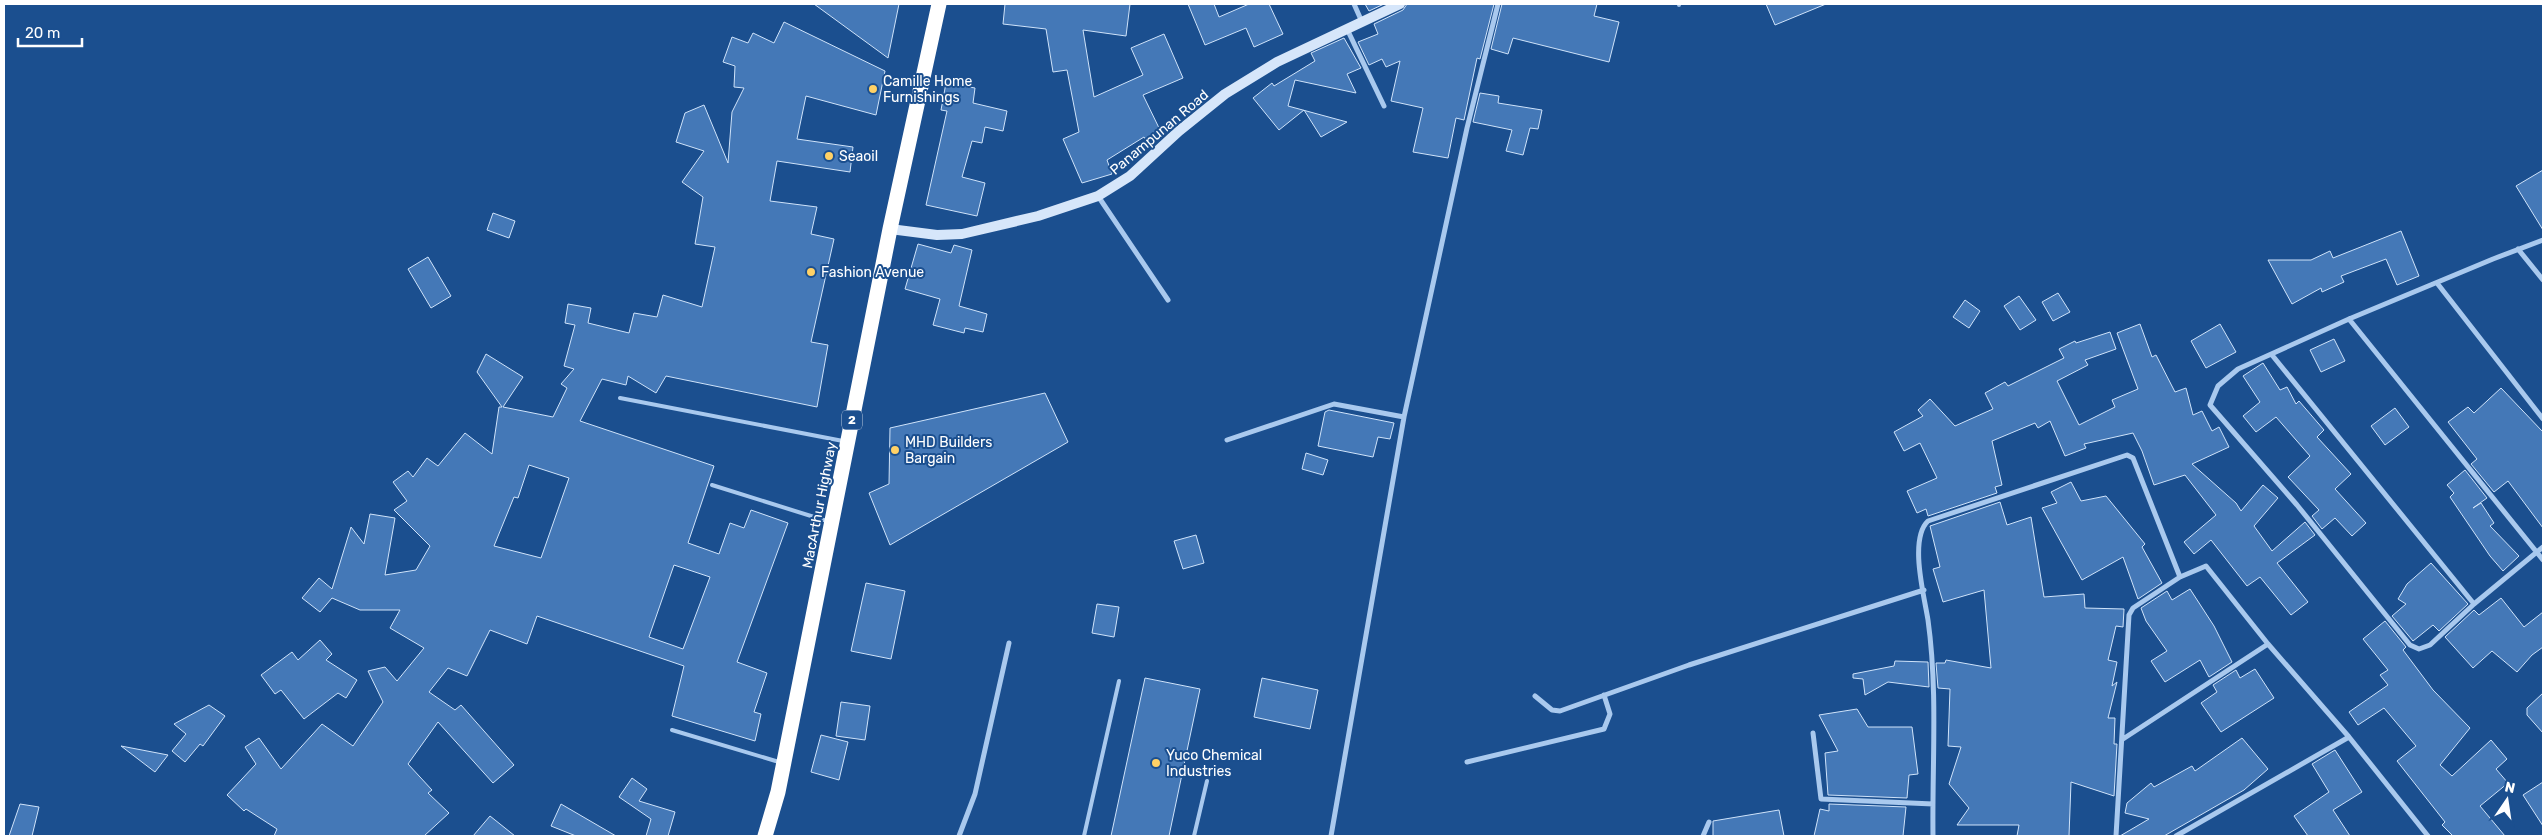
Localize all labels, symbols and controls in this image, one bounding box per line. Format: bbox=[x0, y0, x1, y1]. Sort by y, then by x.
scale bar bbox=[18, 15, 81, 47]
text: 20 m bbox=[25, 24, 60, 42]
place label: Camille Home Furnishings bbox=[883, 73, 972, 106]
marker: Camille Home Furnishings bbox=[867, 83, 879, 95]
street label: Panampunan Road bbox=[1107, 86, 1212, 179]
place label: Seaoil bbox=[839, 148, 878, 165]
marker: Seaoil bbox=[823, 150, 835, 162]
place label: Fashion Avenue bbox=[821, 264, 924, 281]
marker: Fashion Avenue bbox=[805, 266, 817, 278]
road number: 2 bbox=[842, 410, 862, 430]
place label: MHD Builders Bargain bbox=[905, 434, 992, 467]
street label: MacArthur Highway bbox=[799, 440, 840, 570]
marker: MHD Builders Bargain bbox=[889, 444, 901, 456]
place label: Yuco Chemical Industries bbox=[1166, 747, 1262, 780]
marker: Yuco Chemical Industries bbox=[1150, 757, 1162, 769]
north arrow bbox=[2482, 775, 2532, 825]
text: N bbox=[2503, 778, 2517, 797]

